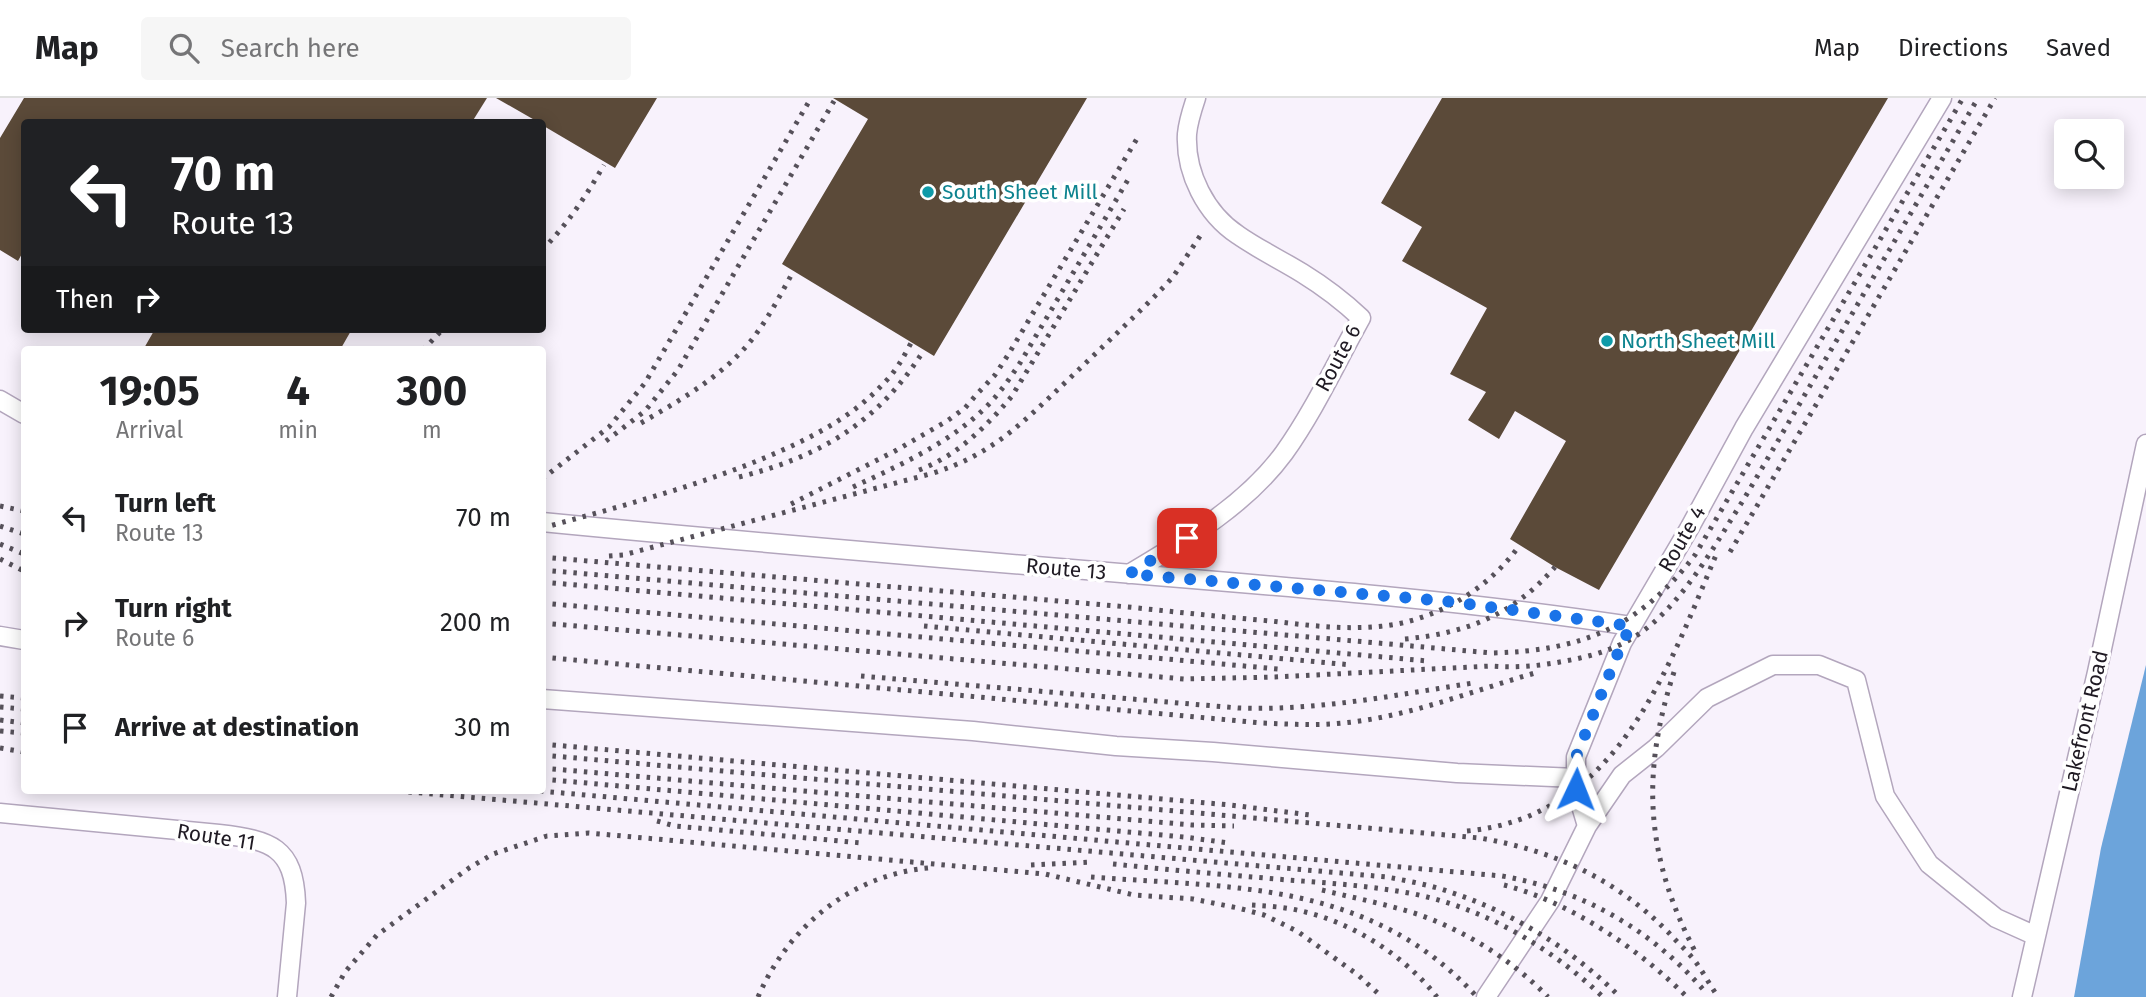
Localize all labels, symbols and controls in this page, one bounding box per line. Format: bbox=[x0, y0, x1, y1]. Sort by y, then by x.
search box bbox=[141, 17, 631, 80]
text: Map bbox=[35, 28, 99, 68]
icon: search bbox=[165, 29, 203, 67]
text: Search here bbox=[221, 33, 360, 64]
text: Map bbox=[1814, 34, 1860, 62]
text: Directions bbox=[1898, 34, 2008, 62]
text: Saved bbox=[2046, 34, 2111, 62]
map controls bbox=[2054, 119, 2124, 189]
button: search bbox=[2054, 119, 2124, 189]
text: 70 m bbox=[171, 144, 275, 203]
icon: left bbox=[56, 147, 147, 238]
place label: South Sheet Mill bbox=[942, 179, 1098, 205]
marker: South Sheet Mill bbox=[920, 184, 936, 200]
text: Route 13 bbox=[171, 204, 294, 242]
icon: right bbox=[128, 280, 166, 318]
text: Then bbox=[56, 284, 114, 315]
street label: Route 6 bbox=[1310, 320, 1366, 396]
place label: North Sheet Mill bbox=[1621, 328, 1776, 354]
marker: North Sheet Mill bbox=[1599, 333, 1615, 349]
text: 19:05 bbox=[100, 366, 200, 416]
text: 4 bbox=[286, 366, 310, 416]
text: 300 bbox=[396, 366, 467, 416]
text: Arrival bbox=[116, 416, 183, 444]
text: min bbox=[278, 416, 318, 444]
text: m bbox=[422, 416, 442, 444]
text: Turn left bbox=[115, 488, 216, 519]
icon: left bbox=[56, 499, 94, 537]
street label: Route 4 bbox=[1653, 501, 1711, 577]
text: 70 m bbox=[456, 502, 511, 533]
pin bbox=[1157, 508, 1217, 568]
text: Route 13 bbox=[115, 519, 203, 547]
icon: arrive bbox=[1168, 519, 1206, 557]
street label: Route 13 bbox=[1025, 553, 1107, 585]
text: Turn right bbox=[115, 593, 232, 624]
icon: right bbox=[56, 604, 94, 642]
text: 200 m bbox=[440, 607, 511, 638]
text: Route 6 bbox=[115, 624, 194, 652]
street label: Lakefront Road bbox=[2056, 648, 2114, 794]
icon: arrive bbox=[56, 709, 94, 747]
text: Arrive at destination bbox=[115, 712, 359, 743]
text: 30 m bbox=[454, 712, 511, 743]
position arrow bbox=[1539, 752, 1613, 826]
street label: Route 11 bbox=[175, 818, 257, 856]

